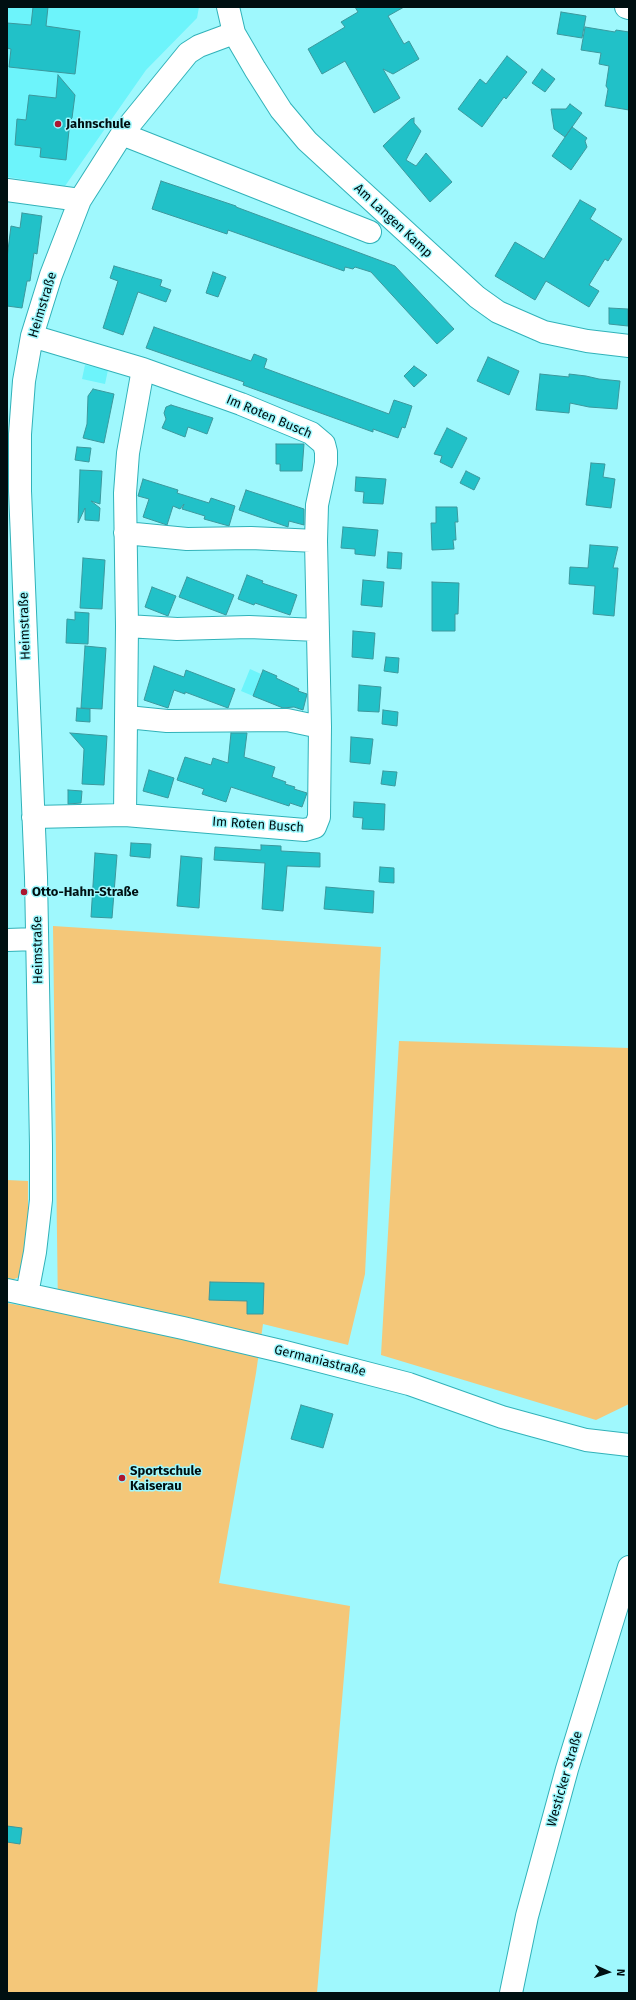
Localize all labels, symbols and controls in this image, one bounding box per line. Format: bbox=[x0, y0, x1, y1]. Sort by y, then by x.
place label: Jahnschule bbox=[66, 116, 131, 132]
marker: Jahnschule bbox=[53, 119, 63, 129]
street label: Am Langen Kamp bbox=[351, 181, 435, 261]
street label: Heimstraße bbox=[26, 270, 60, 340]
street label: Im Roten Busch bbox=[224, 392, 314, 442]
street label: Heimstraße bbox=[16, 592, 34, 660]
street label: Im Roten Busch bbox=[212, 814, 304, 836]
place label: Otto-Hahn-Straße bbox=[32, 884, 139, 900]
marker: Otto-Hahn-Straße bbox=[19, 887, 29, 897]
street label: Heimstraße bbox=[30, 916, 46, 984]
street label: Germaniastraße bbox=[273, 1342, 367, 1380]
place label: Sportschule Kaiserau bbox=[130, 1463, 201, 1494]
marker: Sportschule Kaiserau bbox=[117, 1473, 127, 1483]
street label: Westicker Straße bbox=[544, 1729, 586, 1829]
north arrow bbox=[588, 1952, 628, 1992]
text: N bbox=[614, 1969, 627, 1977]

